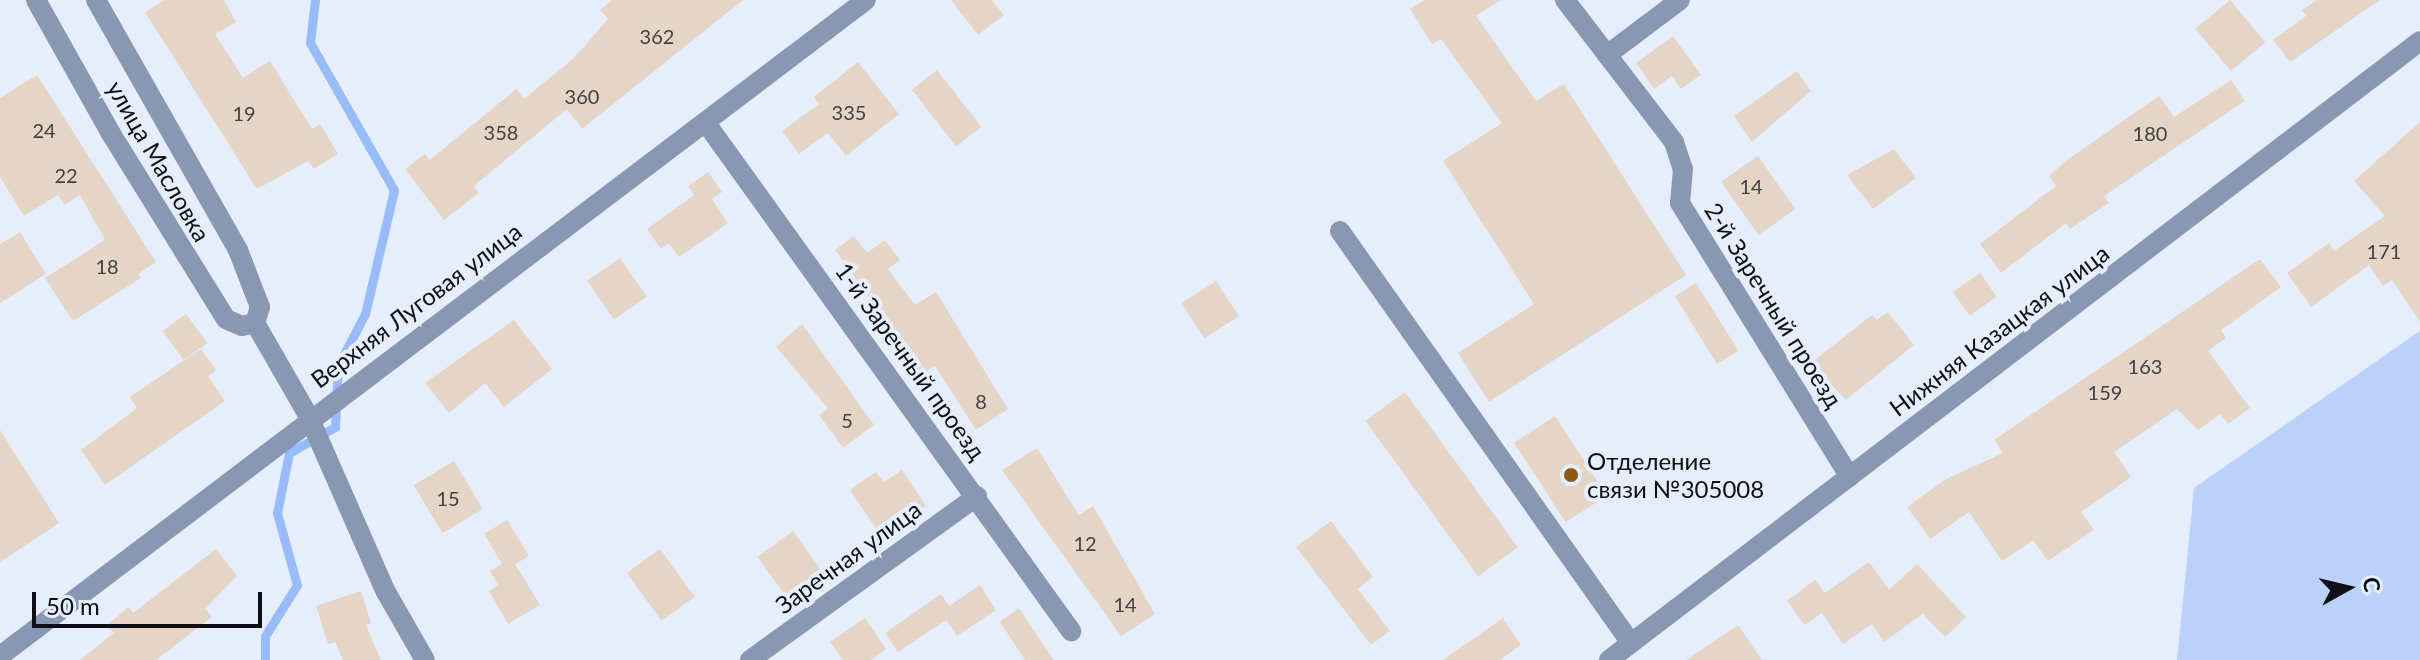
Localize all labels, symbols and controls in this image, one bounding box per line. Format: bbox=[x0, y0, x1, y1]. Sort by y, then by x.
house number: 362 bbox=[640, 24, 674, 48]
street label: улица Масловка bbox=[101, 75, 217, 247]
house number: 360 bbox=[565, 84, 599, 108]
house number: 335 bbox=[832, 100, 866, 124]
house number: 19 bbox=[232, 101, 256, 125]
house number: 24 bbox=[32, 118, 56, 142]
house number: 358 bbox=[484, 120, 518, 144]
house number: 180 bbox=[2133, 121, 2167, 145]
house number: 22 bbox=[54, 163, 78, 187]
house number: 14 bbox=[1739, 174, 1763, 198]
street label: 2-й Заречный проезд bbox=[1699, 197, 1849, 413]
street label: Верхняя Луговая улица bbox=[305, 216, 527, 394]
street label: Нижняя Казацкая улица bbox=[1884, 238, 2114, 422]
house number: 171 bbox=[2367, 239, 2401, 263]
house number: 18 bbox=[95, 254, 119, 278]
street label: 1-й Заречный проезд bbox=[830, 257, 992, 465]
house number: 163 bbox=[2128, 354, 2162, 378]
house number: 159 bbox=[2088, 380, 2122, 404]
house number: 8 bbox=[975, 389, 987, 413]
house number: 5 bbox=[841, 408, 853, 432]
place label: Отделение связи №305008 bbox=[1587, 447, 1764, 503]
marker: Отделение связи №305008 bbox=[1562, 466, 1580, 484]
house number: 15 bbox=[436, 486, 460, 510]
street label: Заречная улица bbox=[770, 495, 926, 619]
house number: 12 bbox=[1073, 531, 1097, 555]
north arrow bbox=[2308, 548, 2388, 628]
scale bar bbox=[36, 576, 266, 626]
text: С bbox=[2358, 576, 2387, 594]
text: 50 m bbox=[46, 591, 100, 620]
house number: 14 bbox=[1113, 592, 1137, 616]

